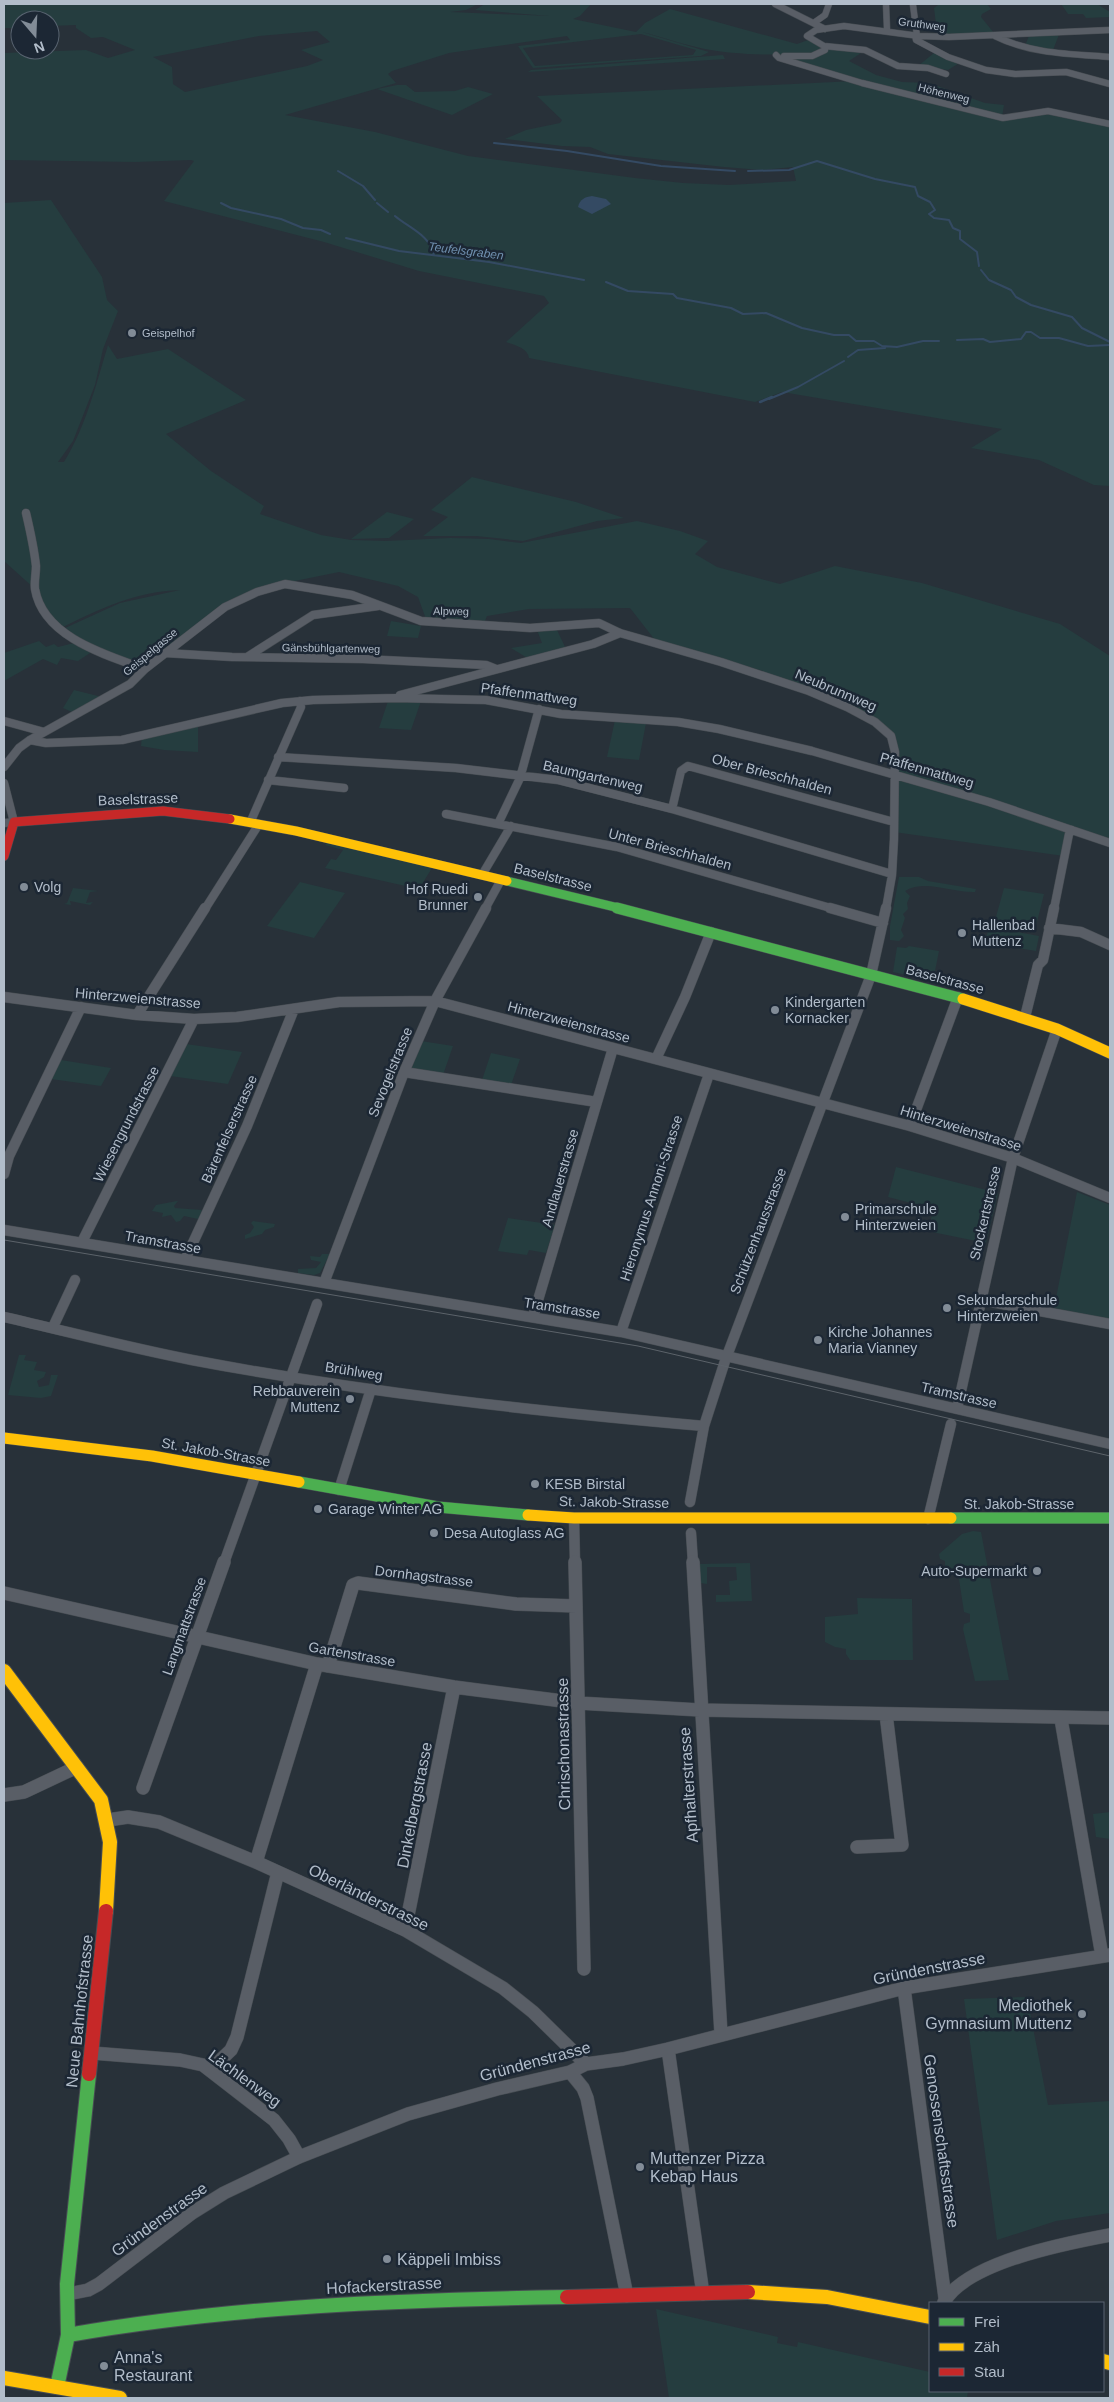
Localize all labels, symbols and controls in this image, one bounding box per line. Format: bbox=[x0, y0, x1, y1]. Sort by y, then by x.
north arrow bbox=[10, 10, 60, 60]
street label: Gruthweg bbox=[898, 15, 946, 33]
text: N bbox=[32, 38, 47, 57]
street label: Höhenweg bbox=[917, 81, 971, 105]
water label: Teufelsgraben bbox=[428, 239, 505, 263]
marker: Geispelhof bbox=[126, 327, 138, 339]
place label: Geispelhof bbox=[142, 327, 196, 339]
street label: Alpweg bbox=[433, 605, 469, 617]
street label: Geispelgasse bbox=[121, 626, 179, 678]
street label: Gänsbühlgartenweg bbox=[282, 641, 380, 655]
street label: Neubrunnweg bbox=[793, 666, 879, 714]
street label: Pfaffenmattweg bbox=[480, 679, 578, 709]
street label: Pfaffenmattweg bbox=[878, 749, 976, 791]
street label: Ober Brieschhalden bbox=[710, 750, 834, 798]
street label: Baumgartenweg bbox=[542, 757, 644, 795]
street label: Baselstrasse bbox=[98, 790, 179, 808]
street label: Unter Brieschhalden bbox=[607, 825, 733, 873]
street label: Baselstrasse bbox=[512, 860, 594, 895]
place label: Volg bbox=[34, 879, 61, 895]
marker: Volg bbox=[18, 881, 30, 893]
place label: Hof Ruedi Brunner bbox=[406, 881, 468, 913]
marker: Hof Ruedi Brunner bbox=[472, 891, 484, 903]
place label: Hallenbad Muttenz bbox=[972, 917, 1035, 949]
marker: Hallenbad Muttenz bbox=[956, 927, 968, 939]
street label: Baselstrasse bbox=[904, 961, 986, 997]
street label: Hinterzweienstrasse bbox=[75, 985, 202, 1011]
place label: Kindergarten Kornacker bbox=[785, 994, 865, 1026]
street label: Hinterzweienstrasse bbox=[506, 998, 632, 1046]
marker: Kindergarten Kornacker bbox=[769, 1004, 781, 1016]
street label: Sevogelstrasse bbox=[365, 1024, 415, 1119]
street label: Wiesengrundstrasse bbox=[90, 1063, 162, 1184]
street label: Bärenfelserstrasse bbox=[198, 1072, 260, 1186]
street label: Hinterzweienstrasse bbox=[898, 1102, 1024, 1154]
street label: Hieronymus Annoni-Strasse bbox=[617, 1113, 685, 1283]
street label: Andlauerstrasse bbox=[538, 1127, 582, 1229]
street label: Stockertstrasse bbox=[966, 1164, 1004, 1262]
street label: Schützenhausstrasse bbox=[727, 1165, 790, 1296]
place label: Primarschule Hinterzweien bbox=[855, 1201, 937, 1233]
marker: Primarschule Hinterzweien bbox=[839, 1211, 851, 1223]
street label: Tramstrasse bbox=[124, 1227, 203, 1257]
place label: Sekundarschule Hinterzweien bbox=[957, 1292, 1058, 1324]
street label: Tramstrasse bbox=[523, 1294, 602, 1322]
marker: Sekundarschule Hinterzweien bbox=[941, 1302, 953, 1314]
place label: Kirche Johannes Maria Vianney bbox=[828, 1324, 932, 1356]
marker: Kirche Johannes Maria Vianney bbox=[812, 1334, 824, 1346]
street label: Brühlweg bbox=[324, 1359, 384, 1383]
street label: Tramstrasse bbox=[920, 1379, 999, 1412]
place label: Rebbauverein Muttenz bbox=[253, 1383, 340, 1415]
marker: Rebbauverein Muttenz bbox=[344, 1393, 356, 1405]
street label: St. Jakob-Strasse bbox=[160, 1435, 272, 1470]
place label: KESB Birstal bbox=[545, 1476, 625, 1492]
marker: KESB Birstal bbox=[529, 1478, 541, 1490]
street label: St. Jakob-Strasse bbox=[559, 1493, 670, 1511]
street label: St. Jakob-Strasse bbox=[964, 1496, 1074, 1512]
place label: Garage Winter AG bbox=[328, 1501, 442, 1517]
marker: Garage Winter AG bbox=[312, 1503, 324, 1515]
place label: Desa Autoglass AG bbox=[444, 1525, 565, 1541]
marker: Desa Autoglass AG bbox=[428, 1527, 440, 1539]
street label: Dornhagstrasse bbox=[374, 1562, 474, 1590]
place label: Auto-Supermarkt bbox=[921, 1563, 1027, 1579]
marker: Auto-Supermarkt bbox=[1031, 1565, 1043, 1577]
street label: Langmattstrasse bbox=[159, 1574, 209, 1677]
street label: Gartenstrasse bbox=[307, 1638, 397, 1670]
street label: Chrischonastrasse bbox=[554, 1678, 573, 1810]
street label: Apfhalterstrasse bbox=[676, 1727, 701, 1843]
street label: Dinkelbergstrasse bbox=[394, 1741, 435, 1870]
street label: Oberländerstrasse bbox=[306, 1861, 432, 1934]
street label: Neue Bahnhofstrasse bbox=[63, 1934, 96, 2088]
street label: Gründenstrasse bbox=[872, 1949, 987, 1988]
place label: Mediothek Gymnasium Muttenz bbox=[925, 1997, 1073, 2032]
marker: Mediothek Gymnasium Muttenz bbox=[1076, 2008, 1088, 2020]
street label: Gründenstrasse bbox=[478, 2039, 592, 2084]
street label: Lächlenweg bbox=[205, 2046, 284, 2110]
street label: Genossenschaftsstrasse bbox=[921, 2053, 962, 2229]
place label: Muttenzer Pizza Kebap Haus bbox=[650, 2150, 765, 2185]
marker: Muttenzer Pizza Kebap Haus bbox=[634, 2161, 646, 2173]
street label: Gründenstrasse bbox=[108, 2179, 210, 2260]
place label: Käppeli Imbiss bbox=[397, 2251, 501, 2268]
marker: Käppeli Imbiss bbox=[381, 2253, 393, 2265]
street label: Hofackerstrasse bbox=[326, 2274, 442, 2297]
legend bbox=[929, 2302, 1104, 2392]
text: Frei bbox=[974, 2313, 1000, 2330]
text: Zäh bbox=[974, 2338, 1000, 2355]
place label: Anna's Restaurant bbox=[114, 2349, 193, 2384]
marker: Anna's Restaurant bbox=[98, 2360, 110, 2372]
text: Stau bbox=[974, 2363, 1005, 2380]

